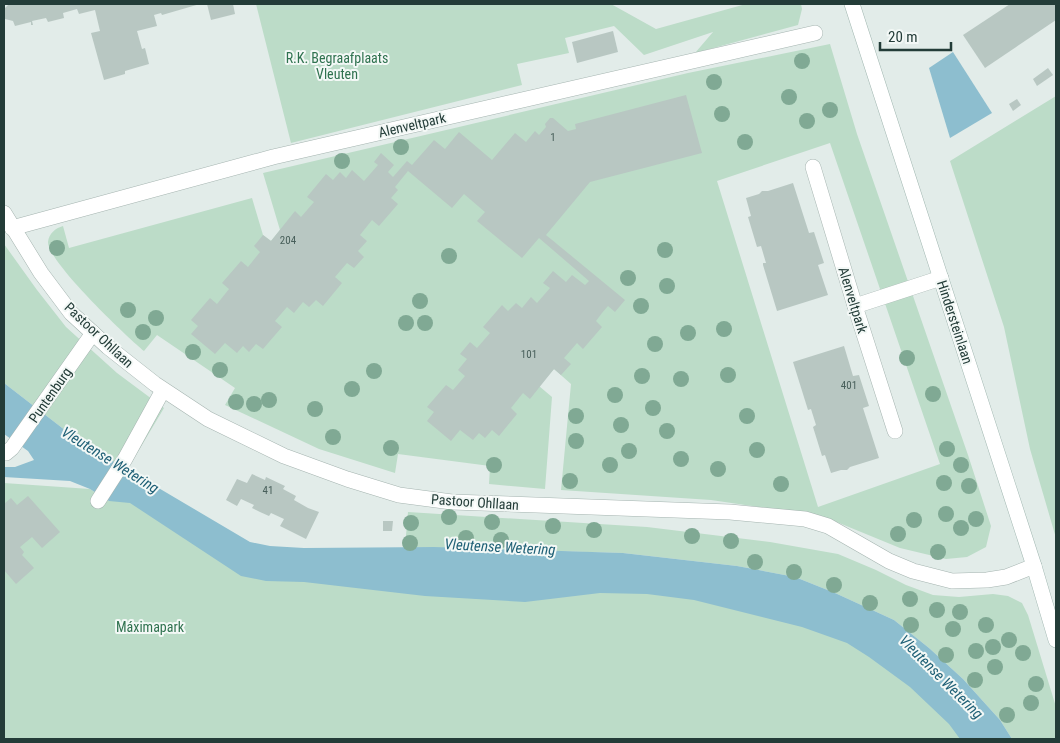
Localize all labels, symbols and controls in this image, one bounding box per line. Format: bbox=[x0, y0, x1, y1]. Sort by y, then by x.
scale bar bbox=[880, 20, 951, 52]
text: 20 m bbox=[888, 28, 918, 46]
park label: R.K. Begraafplaats Vleuten bbox=[286, 50, 388, 82]
street label: Alenveltpark bbox=[377, 109, 448, 141]
house number: 1 bbox=[550, 131, 556, 144]
house number: 204 bbox=[280, 234, 297, 247]
street label: Alenveltpark bbox=[835, 265, 871, 336]
street label: Hindersteinlaan bbox=[934, 278, 976, 366]
street label: Pastoor Ohllaan bbox=[61, 299, 137, 371]
house number: 101 bbox=[521, 348, 537, 361]
street label: Puntenburg bbox=[25, 364, 75, 426]
house number: 401 bbox=[841, 379, 857, 392]
water label: Vleutense Wetering bbox=[58, 423, 162, 497]
house number: 41 bbox=[263, 484, 273, 497]
street label: Pastoor Ohllaan bbox=[430, 491, 520, 513]
water label: Vleutense Wetering bbox=[444, 535, 556, 559]
park label: Máximapark bbox=[116, 619, 185, 635]
water label: Vleutense Wetering bbox=[895, 631, 987, 723]

